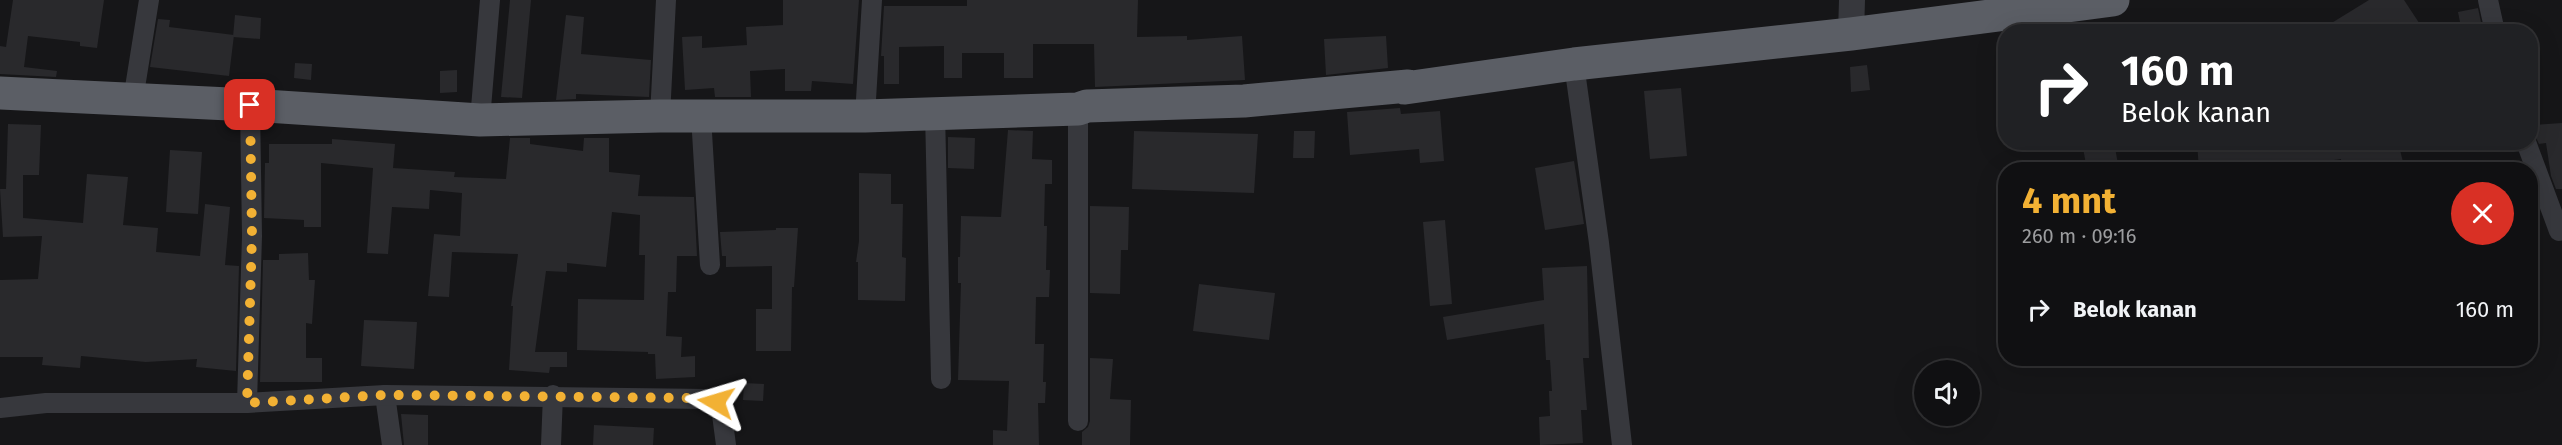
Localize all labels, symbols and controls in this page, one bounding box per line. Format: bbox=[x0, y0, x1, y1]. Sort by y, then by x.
text: 160 m bbox=[2121, 46, 2234, 96]
icon: right bbox=[2022, 48, 2100, 126]
pin bbox=[224, 79, 275, 130]
icon: arrive bbox=[233, 88, 266, 121]
text: Belok kanan bbox=[2121, 97, 2271, 129]
text: 4 mnt bbox=[2022, 179, 2116, 223]
button: close bbox=[2451, 182, 2514, 245]
text: 260 m · 09:16 bbox=[2022, 224, 2136, 248]
icon: right bbox=[2022, 293, 2055, 326]
text: Belok kanan bbox=[2073, 296, 2197, 323]
text: 160 m bbox=[2456, 296, 2514, 323]
map controls bbox=[1914, 360, 1980, 426]
button: sound bbox=[1914, 360, 1980, 426]
position arrow bbox=[684, 370, 748, 434]

